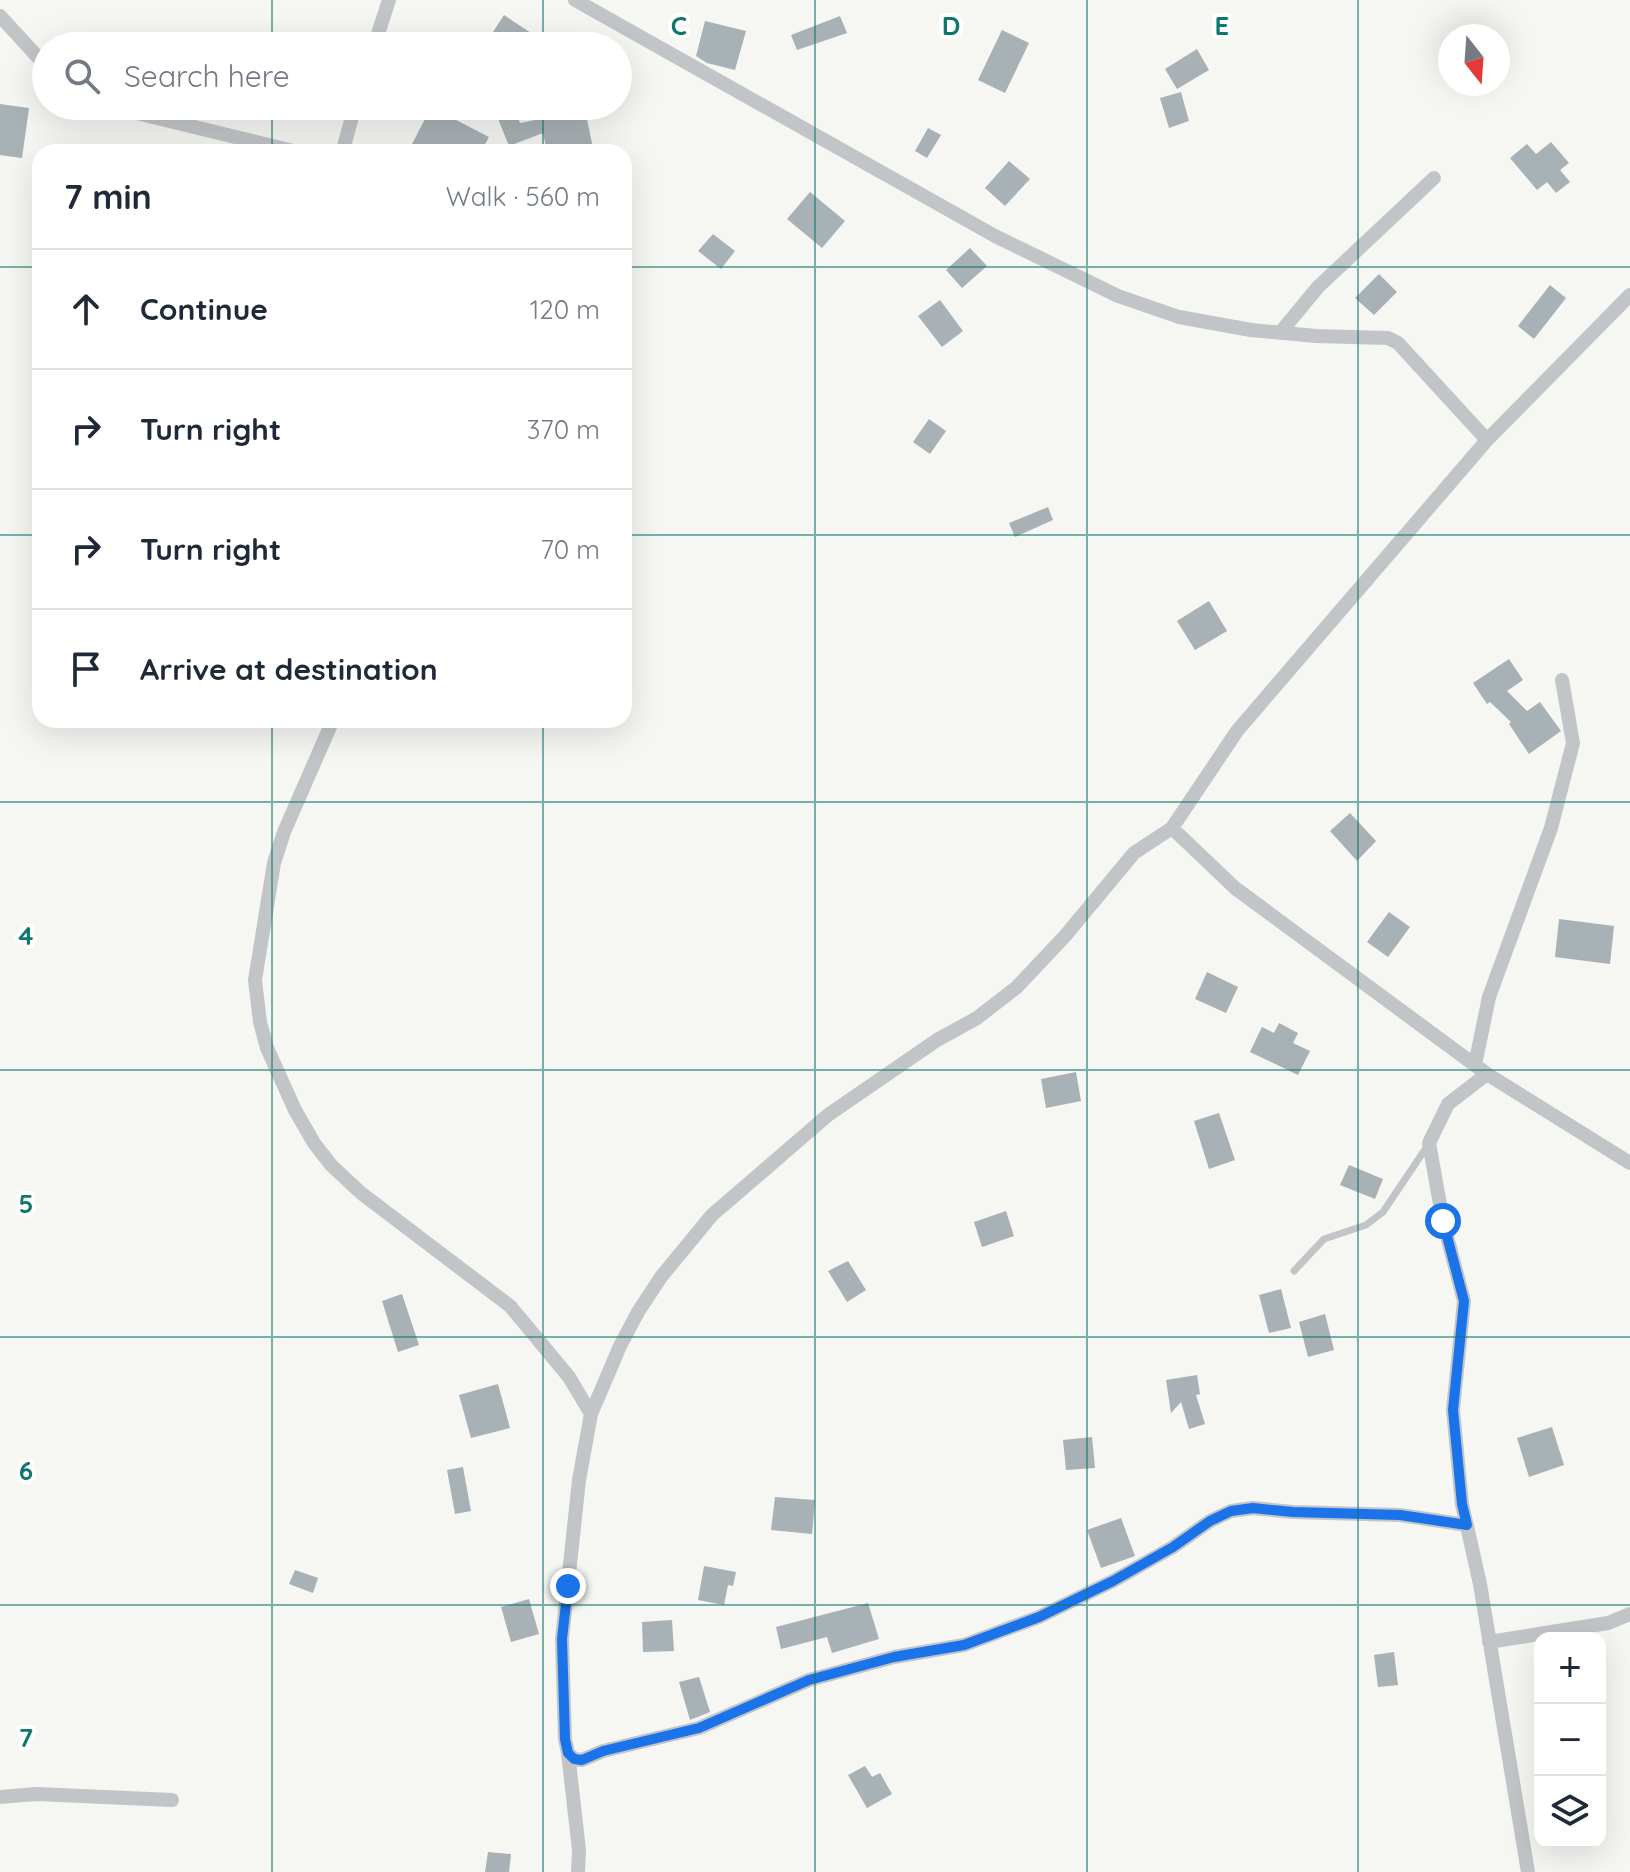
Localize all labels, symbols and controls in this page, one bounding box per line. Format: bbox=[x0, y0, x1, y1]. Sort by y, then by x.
text: C bbox=[671, 9, 687, 42]
text: D bbox=[942, 9, 960, 42]
text: E bbox=[1215, 9, 1229, 42]
north arrow bbox=[1438, 24, 1510, 96]
search box bbox=[32, 32, 632, 120]
icon: search bbox=[60, 54, 104, 98]
text: Search here bbox=[124, 57, 290, 95]
text: 7 min bbox=[64, 175, 152, 218]
text: Walk · 560 m bbox=[446, 180, 600, 213]
icon: ahead bbox=[64, 287, 108, 331]
text: Continue bbox=[140, 290, 268, 328]
text: 120 m bbox=[530, 293, 600, 326]
icon: right bbox=[64, 407, 108, 451]
text: Turn right bbox=[140, 410, 281, 448]
text: 370 m bbox=[527, 413, 600, 446]
icon: right bbox=[64, 527, 108, 571]
text: Turn right bbox=[140, 530, 281, 568]
text: 70 m bbox=[540, 533, 600, 566]
icon: arrive bbox=[64, 647, 108, 691]
text: Arrive at destination bbox=[140, 650, 438, 688]
text: 4 bbox=[18, 919, 34, 952]
text: 5 bbox=[19, 1187, 33, 1220]
route start bbox=[1425, 1203, 1461, 1239]
text: 6 bbox=[19, 1454, 33, 1487]
route end bbox=[550, 1568, 586, 1604]
map controls bbox=[1534, 1632, 1606, 1848]
button: + bbox=[1534, 1632, 1606, 1704]
button: − bbox=[1534, 1704, 1606, 1776]
text: 7 bbox=[19, 1721, 33, 1754]
button: layers bbox=[1534, 1776, 1606, 1848]

